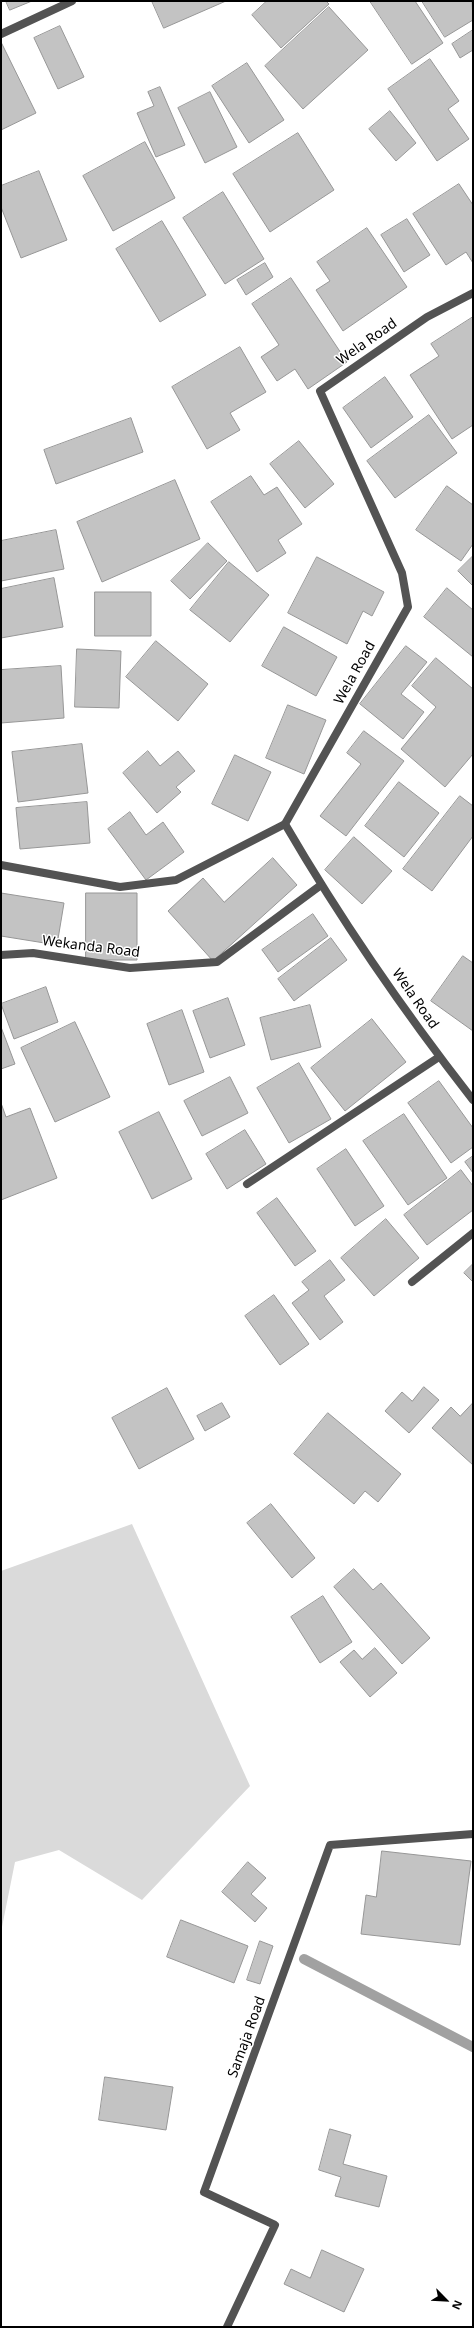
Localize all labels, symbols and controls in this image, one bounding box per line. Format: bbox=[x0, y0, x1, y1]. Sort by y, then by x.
street label: Wela Road bbox=[334, 315, 400, 369]
street label: Wela Road bbox=[331, 639, 379, 707]
street label: Wekanda Road bbox=[41, 933, 141, 961]
street label: Wela Road bbox=[388, 966, 442, 1032]
street label: Samaja Road bbox=[225, 1994, 269, 2080]
north arrow bbox=[426, 2280, 466, 2320]
text: N bbox=[449, 2298, 466, 2312]

